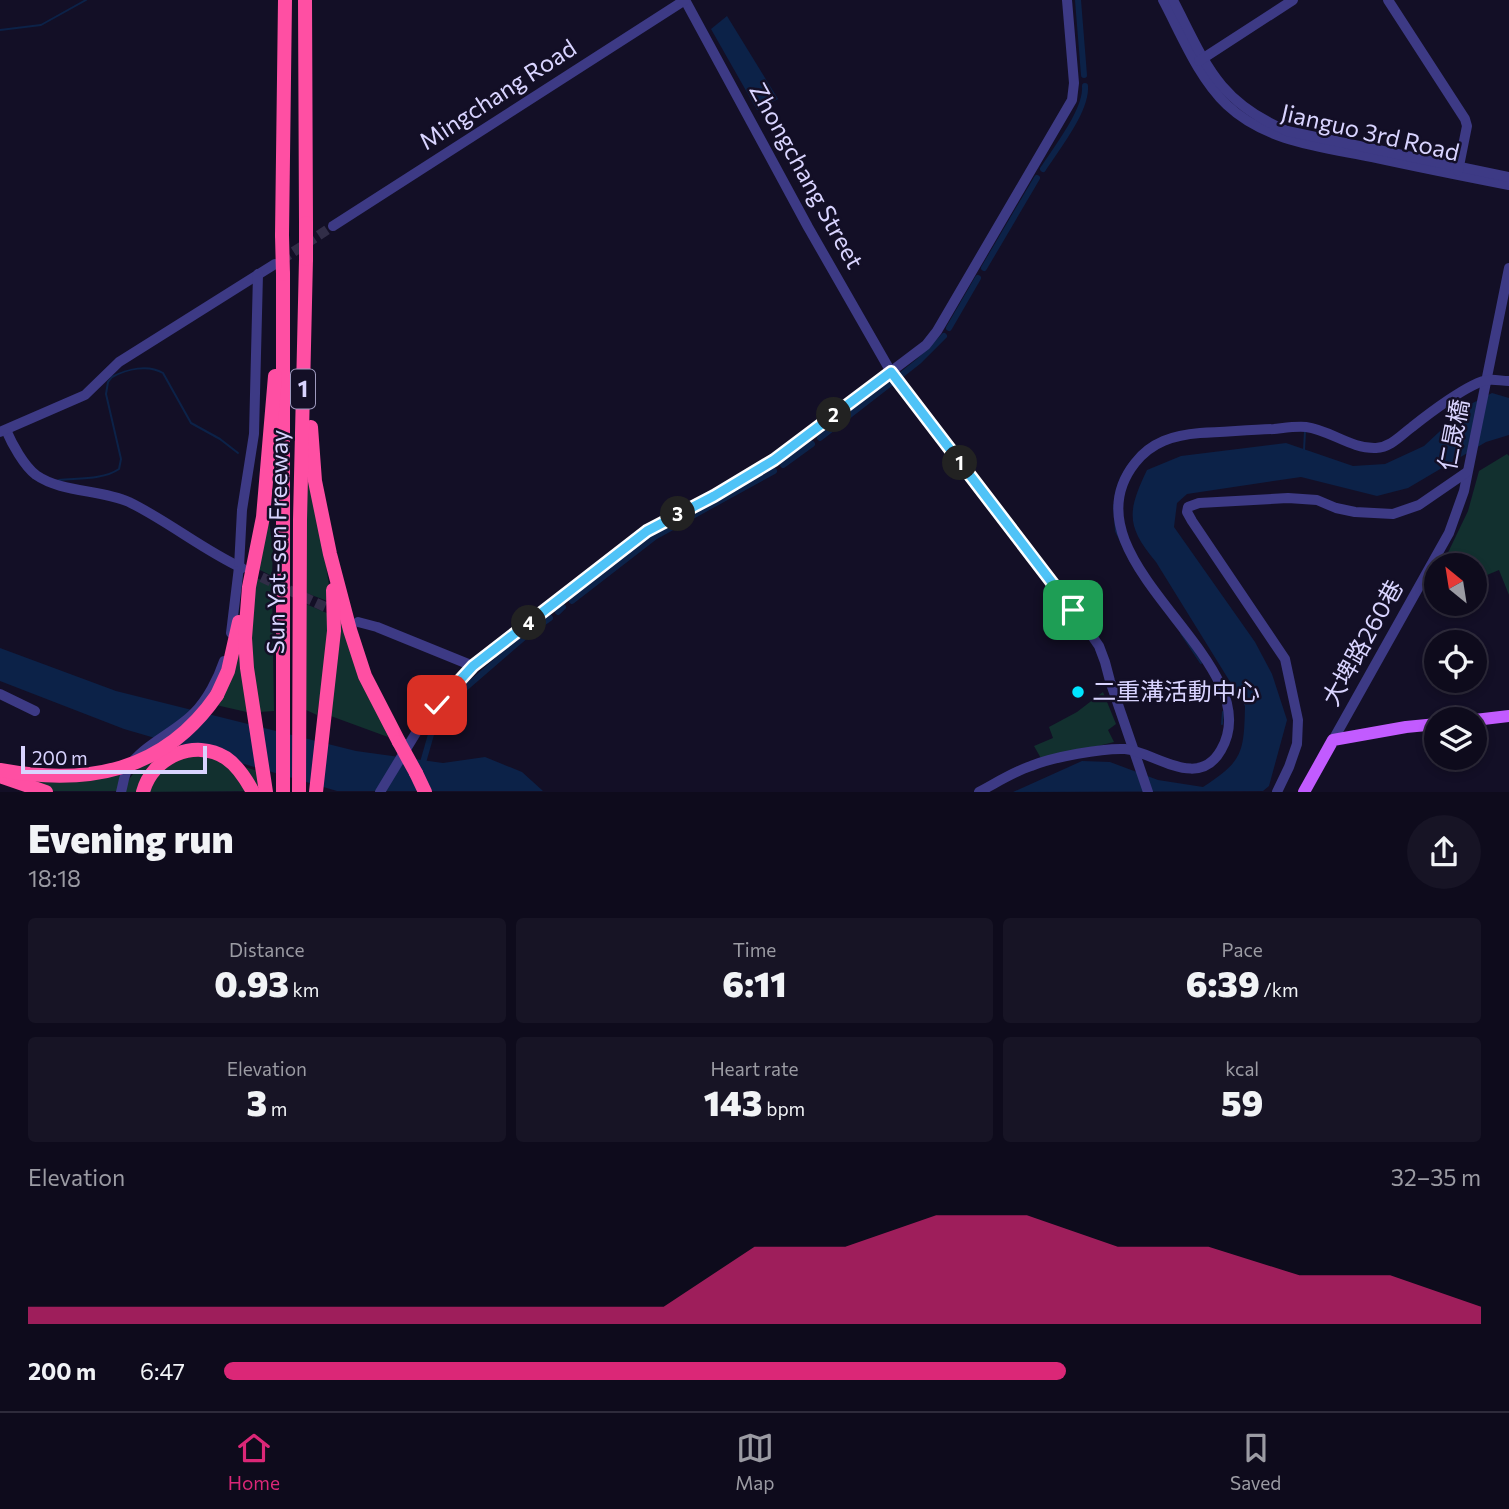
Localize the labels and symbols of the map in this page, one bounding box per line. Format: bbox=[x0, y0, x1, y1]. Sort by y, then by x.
street label: Mingchang Road bbox=[413, 32, 581, 155]
street label: Zhongchang Street bbox=[744, 77, 871, 273]
street label: Jianguo 3rd Road bbox=[1278, 97, 1462, 166]
road number: 1 bbox=[291, 370, 315, 408]
street label: 仁晟橋 bbox=[1431, 397, 1474, 473]
pin: 2 bbox=[816, 398, 852, 432]
street label: Sun Yat-sen Freeway bbox=[260, 429, 293, 655]
pin: 1 bbox=[942, 446, 978, 480]
pin: 3 bbox=[660, 496, 696, 532]
north arrow bbox=[1424, 553, 1488, 616]
street label: 大埤路260巷 bbox=[1315, 574, 1408, 710]
pin bbox=[1043, 580, 1103, 640]
pin: 4 bbox=[512, 606, 546, 640]
pin bbox=[407, 675, 467, 735]
place label: 二重溝活動中心 bbox=[1092, 676, 1260, 705]
marker: 二重溝活動中心 bbox=[1070, 684, 1086, 700]
scale bar bbox=[21, 743, 206, 774]

